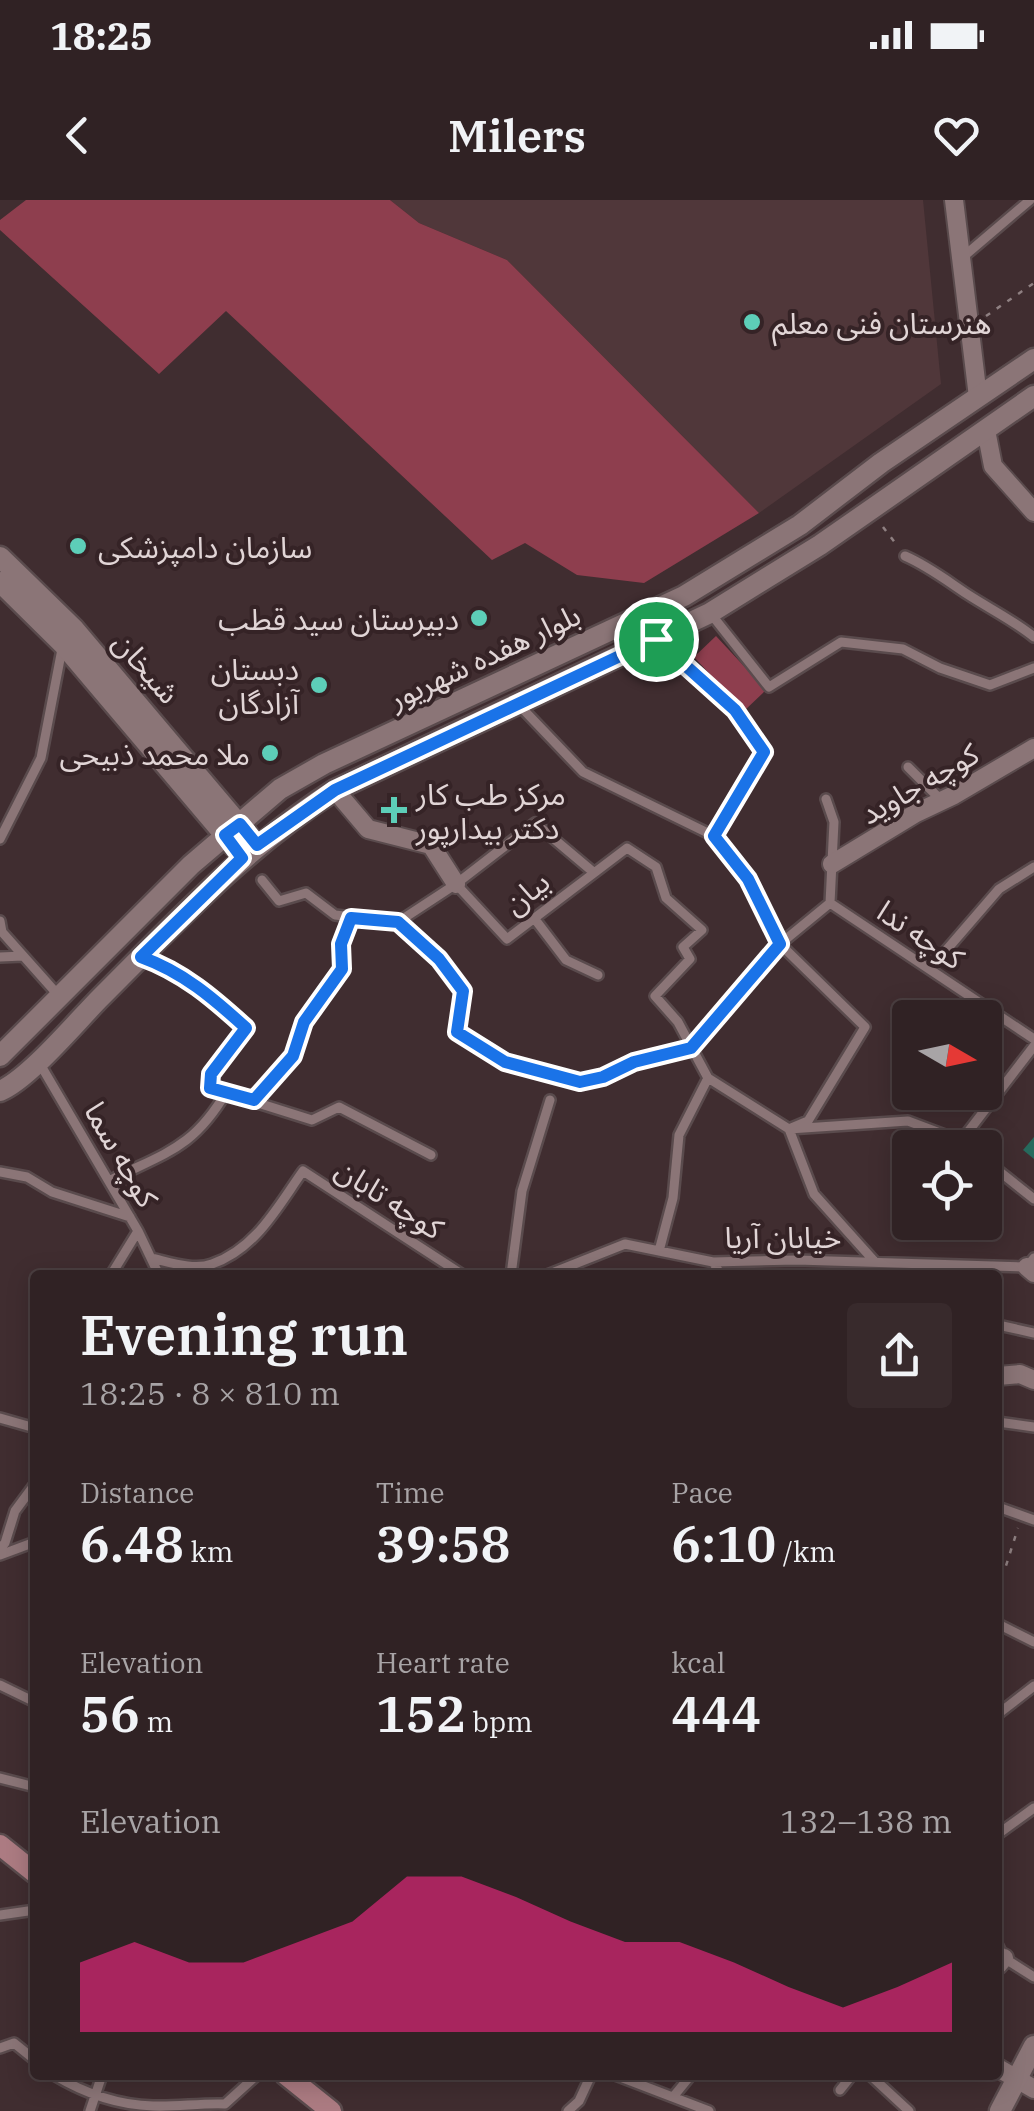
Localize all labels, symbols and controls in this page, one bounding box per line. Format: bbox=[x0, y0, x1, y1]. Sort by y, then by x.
text: 18:25 bbox=[50, 11, 153, 60]
text: Milers bbox=[448, 106, 586, 164]
icon: back bbox=[50, 108, 105, 163]
icon: heart bbox=[929, 108, 984, 163]
place label: هنرستان فنی معلم bbox=[772, 303, 991, 347]
marker: هنرستان فنی معلم bbox=[741, 311, 763, 333]
place label: سازمان دامپزشکی bbox=[98, 527, 312, 567]
marker: سازمان دامپزشکی bbox=[67, 535, 89, 557]
street label: بلوار هفده شهریور bbox=[381, 595, 586, 718]
pin bbox=[614, 597, 699, 682]
place label: دبیرستان سید قطب bbox=[218, 599, 459, 638]
marker: دبیرستان سید قطب bbox=[468, 607, 490, 629]
icon: arrive bbox=[629, 612, 684, 667]
street label: شیخان bbox=[105, 623, 189, 711]
place label: دبستان آزادگان bbox=[211, 649, 300, 722]
marker: دبستان آزادگان bbox=[308, 674, 330, 696]
street label: کوچه جاوید bbox=[853, 733, 986, 833]
place label: ملا محمد ذبیحی bbox=[59, 734, 250, 773]
marker: ملا محمد ذبیحی bbox=[259, 742, 281, 764]
place label: مرکز طب کار دکتر بیدارپور bbox=[415, 774, 566, 848]
marker: مرکز طب کار دکتر بیدارپور bbox=[381, 797, 407, 823]
street label: بیان bbox=[495, 862, 557, 922]
street label: کوچه ندا bbox=[869, 891, 973, 979]
north arrow bbox=[892, 1000, 1002, 1110]
map controls bbox=[892, 1000, 1002, 1240]
street label: کوچه سما bbox=[75, 1094, 168, 1215]
button: locate bbox=[892, 1130, 1002, 1240]
street label: کوچه تابان bbox=[328, 1149, 452, 1249]
street label: خیابان آریا bbox=[725, 1217, 841, 1256]
text: Evening run bbox=[80, 1299, 408, 1370]
button: share bbox=[847, 1303, 952, 1408]
text: 18:25 · 8 × 810 m bbox=[80, 1372, 340, 1414]
text: Distance bbox=[80, 1474, 194, 1511]
text: Time bbox=[376, 1474, 444, 1511]
text: Pace bbox=[671, 1474, 733, 1511]
text: 6.48 bbox=[80, 1511, 184, 1576]
text: 39:58 bbox=[376, 1511, 511, 1576]
text: 6:10 bbox=[671, 1511, 776, 1576]
text: km bbox=[184, 1533, 233, 1570]
text: /km bbox=[776, 1533, 836, 1570]
text: Elevation bbox=[80, 1644, 203, 1681]
text: Heart rate bbox=[376, 1644, 510, 1681]
text: kcal bbox=[671, 1644, 725, 1681]
text: 56 bbox=[80, 1681, 140, 1746]
text: 152 bbox=[376, 1681, 466, 1746]
text: 444 bbox=[671, 1681, 761, 1746]
text: m bbox=[140, 1703, 173, 1740]
text: bpm bbox=[466, 1703, 533, 1740]
text: Elevation bbox=[80, 1800, 221, 1842]
text: 132–138 m bbox=[780, 1800, 952, 1842]

